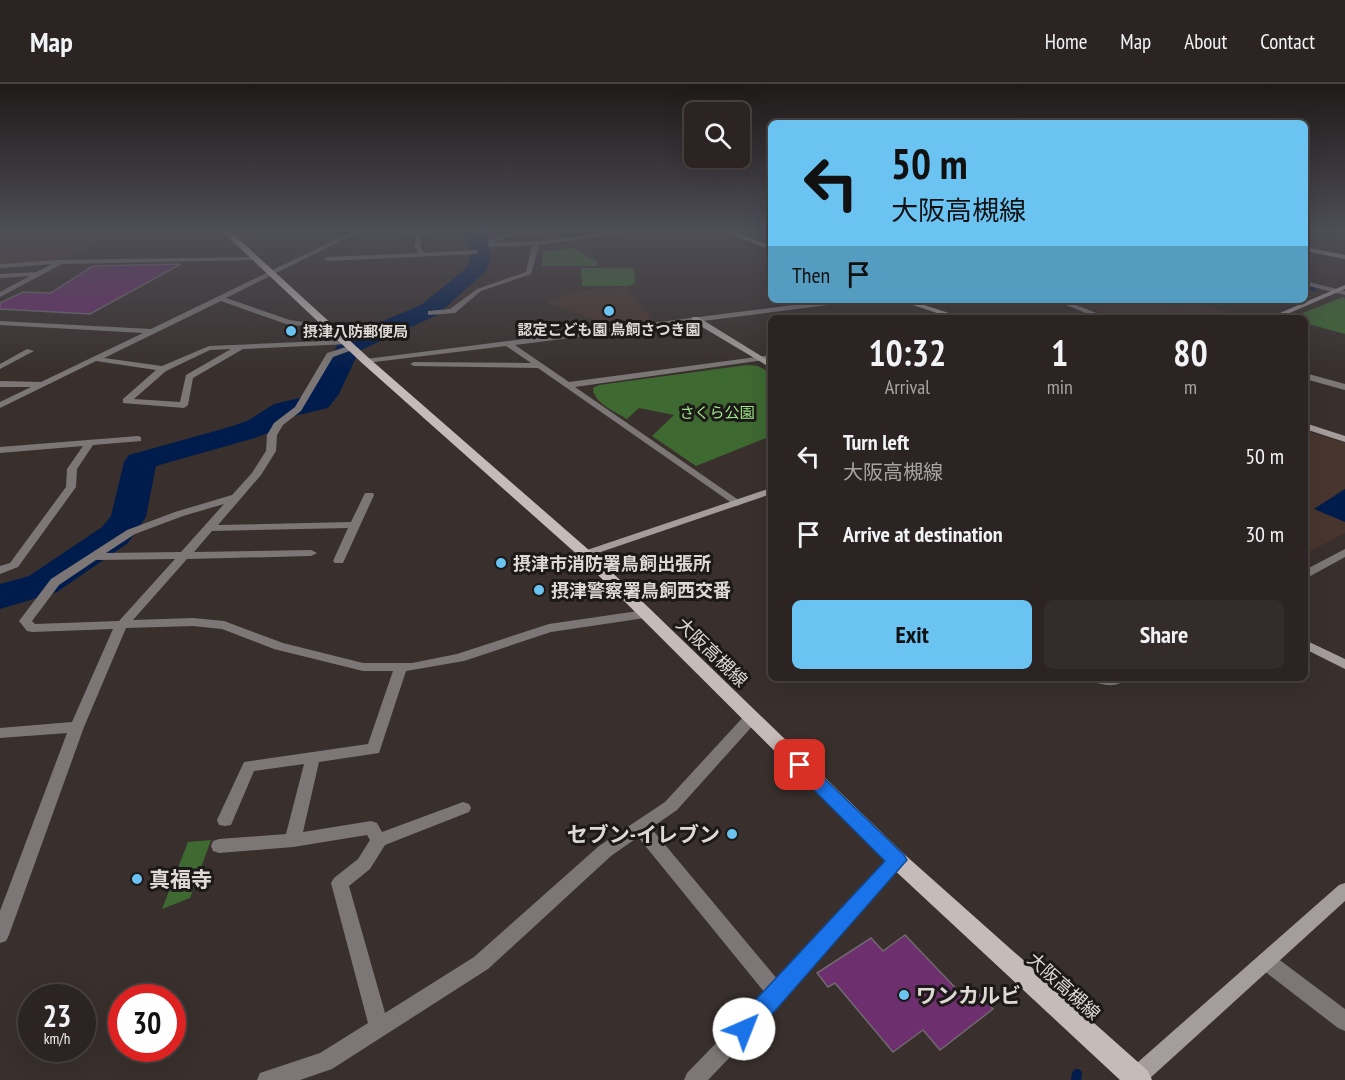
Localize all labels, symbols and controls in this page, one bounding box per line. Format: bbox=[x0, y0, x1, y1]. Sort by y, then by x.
text: Map bbox=[30, 23, 73, 60]
text: Home bbox=[1045, 28, 1087, 55]
text: Map bbox=[1120, 28, 1151, 55]
text: About bbox=[1184, 28, 1227, 55]
text: Contact bbox=[1260, 28, 1315, 55]
map controls bbox=[684, 102, 750, 168]
button: search bbox=[684, 102, 750, 168]
text: 50 m bbox=[891, 136, 968, 191]
icon: left bbox=[792, 144, 870, 222]
text: 大阪高槻線 bbox=[891, 193, 1026, 227]
icon: arrive bbox=[842, 258, 875, 291]
text: Then bbox=[792, 261, 830, 289]
marker: 認定こども園 鳥飼さつき園 bbox=[602, 304, 616, 318]
place label: 認定こども園 鳥飼さつき園 bbox=[517, 320, 701, 339]
place label: 摂津八防郵便局 bbox=[303, 322, 408, 341]
marker: 摂津八防郵便局 bbox=[284, 324, 298, 338]
text: 10:32 bbox=[868, 329, 946, 376]
text: 1 bbox=[1051, 329, 1068, 376]
text: 80 bbox=[1173, 329, 1208, 376]
text: Arrival bbox=[885, 374, 930, 400]
text: min bbox=[1047, 374, 1073, 400]
text: m bbox=[1184, 374, 1197, 400]
park label: さくら公園 bbox=[679, 403, 755, 422]
text: Turn left bbox=[843, 428, 909, 456]
icon: left bbox=[792, 440, 825, 473]
text: 50 m bbox=[1245, 442, 1284, 470]
text: 大阪高槻線 bbox=[843, 459, 943, 485]
icon: arrive bbox=[792, 518, 825, 551]
text: Arrive at destination bbox=[843, 520, 1003, 548]
text: 30 m bbox=[1245, 520, 1284, 548]
place label: 摂津市消防署鳥飼出張所 bbox=[513, 552, 711, 575]
marker: 摂津市消防署鳥飼出張所 bbox=[494, 556, 508, 570]
place label: 摂津警察署鳥飼西交番 bbox=[551, 579, 731, 602]
marker: 摂津警察署鳥飼西交番 bbox=[532, 583, 546, 597]
button: Exit bbox=[792, 600, 1032, 669]
button: Share bbox=[1044, 600, 1284, 669]
street label: 大阪高槻線 bbox=[672, 612, 752, 692]
pin bbox=[774, 739, 825, 790]
icon: arrive bbox=[783, 748, 816, 781]
place label: セブン-イレブン bbox=[567, 821, 720, 848]
marker: セブン-イレブン bbox=[725, 827, 739, 841]
place label: 真福寺 bbox=[149, 866, 212, 893]
marker: 真福寺 bbox=[130, 872, 144, 886]
street label: 大阪高槻線 bbox=[1023, 947, 1105, 1025]
place label: ワンカルビ bbox=[916, 982, 1021, 1009]
speed limit sign: 30 bbox=[108, 984, 186, 1062]
marker: ワンカルビ bbox=[897, 988, 911, 1002]
text: 23 bbox=[43, 996, 71, 1035]
position arrow bbox=[712, 997, 776, 1061]
text: km/h bbox=[44, 1029, 70, 1048]

